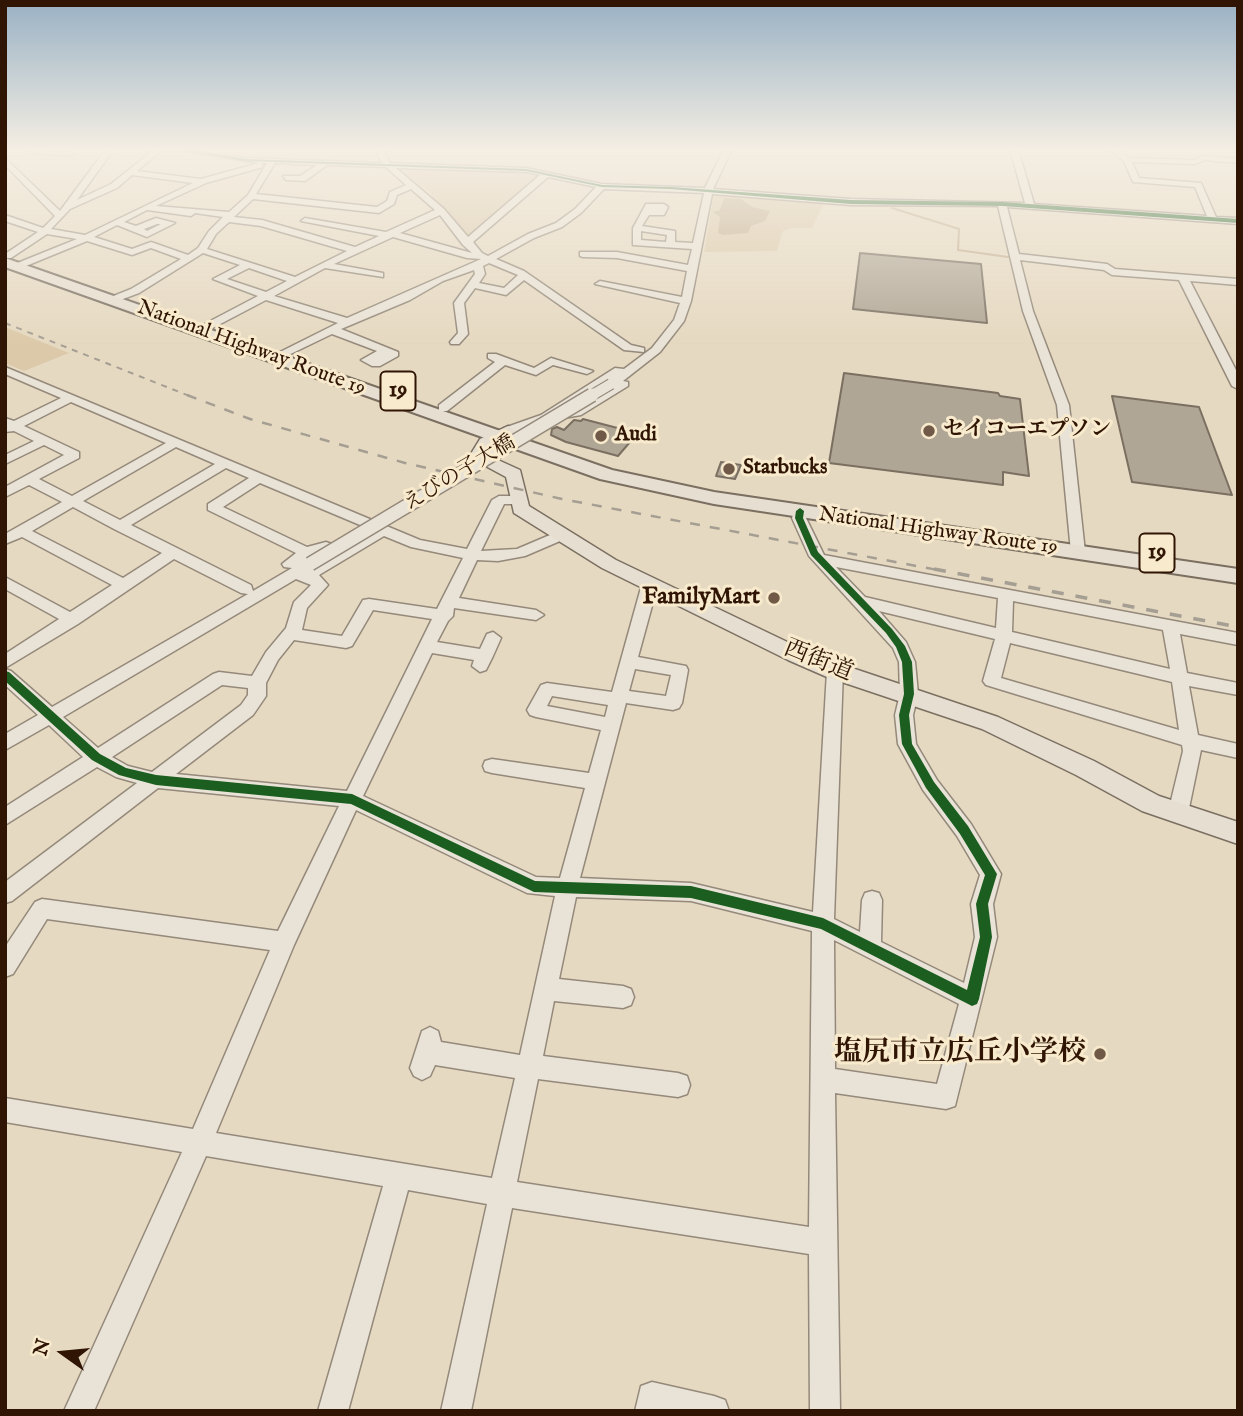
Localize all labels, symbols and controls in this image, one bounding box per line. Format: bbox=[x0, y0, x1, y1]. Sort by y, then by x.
street label: National Highway Route 19 bbox=[133, 296, 369, 402]
road number: 19 bbox=[380, 372, 416, 410]
place label: セイコーエプソン bbox=[943, 418, 1111, 444]
place label: Audi bbox=[615, 423, 657, 449]
marker: セイコーエプソン bbox=[921, 423, 937, 439]
marker: Audi bbox=[593, 428, 609, 444]
street label: えびの子大橋 bbox=[400, 431, 520, 517]
place label: Starbucks bbox=[743, 456, 827, 482]
marker: Starbucks bbox=[721, 461, 737, 477]
street label: National Highway Route 19 bbox=[817, 503, 1059, 561]
road number: 19 bbox=[1140, 534, 1174, 572]
place label: FamilyMart bbox=[642, 584, 760, 612]
marker: FamilyMart bbox=[766, 590, 782, 606]
street label: 西街道 bbox=[779, 635, 857, 689]
place label: 塩尻市立広丘小学校 bbox=[834, 1037, 1086, 1071]
marker: 塩尻市立広丘小学校 bbox=[1092, 1046, 1108, 1062]
north arrow bbox=[28, 1318, 98, 1388]
text: N bbox=[29, 1337, 56, 1359]

